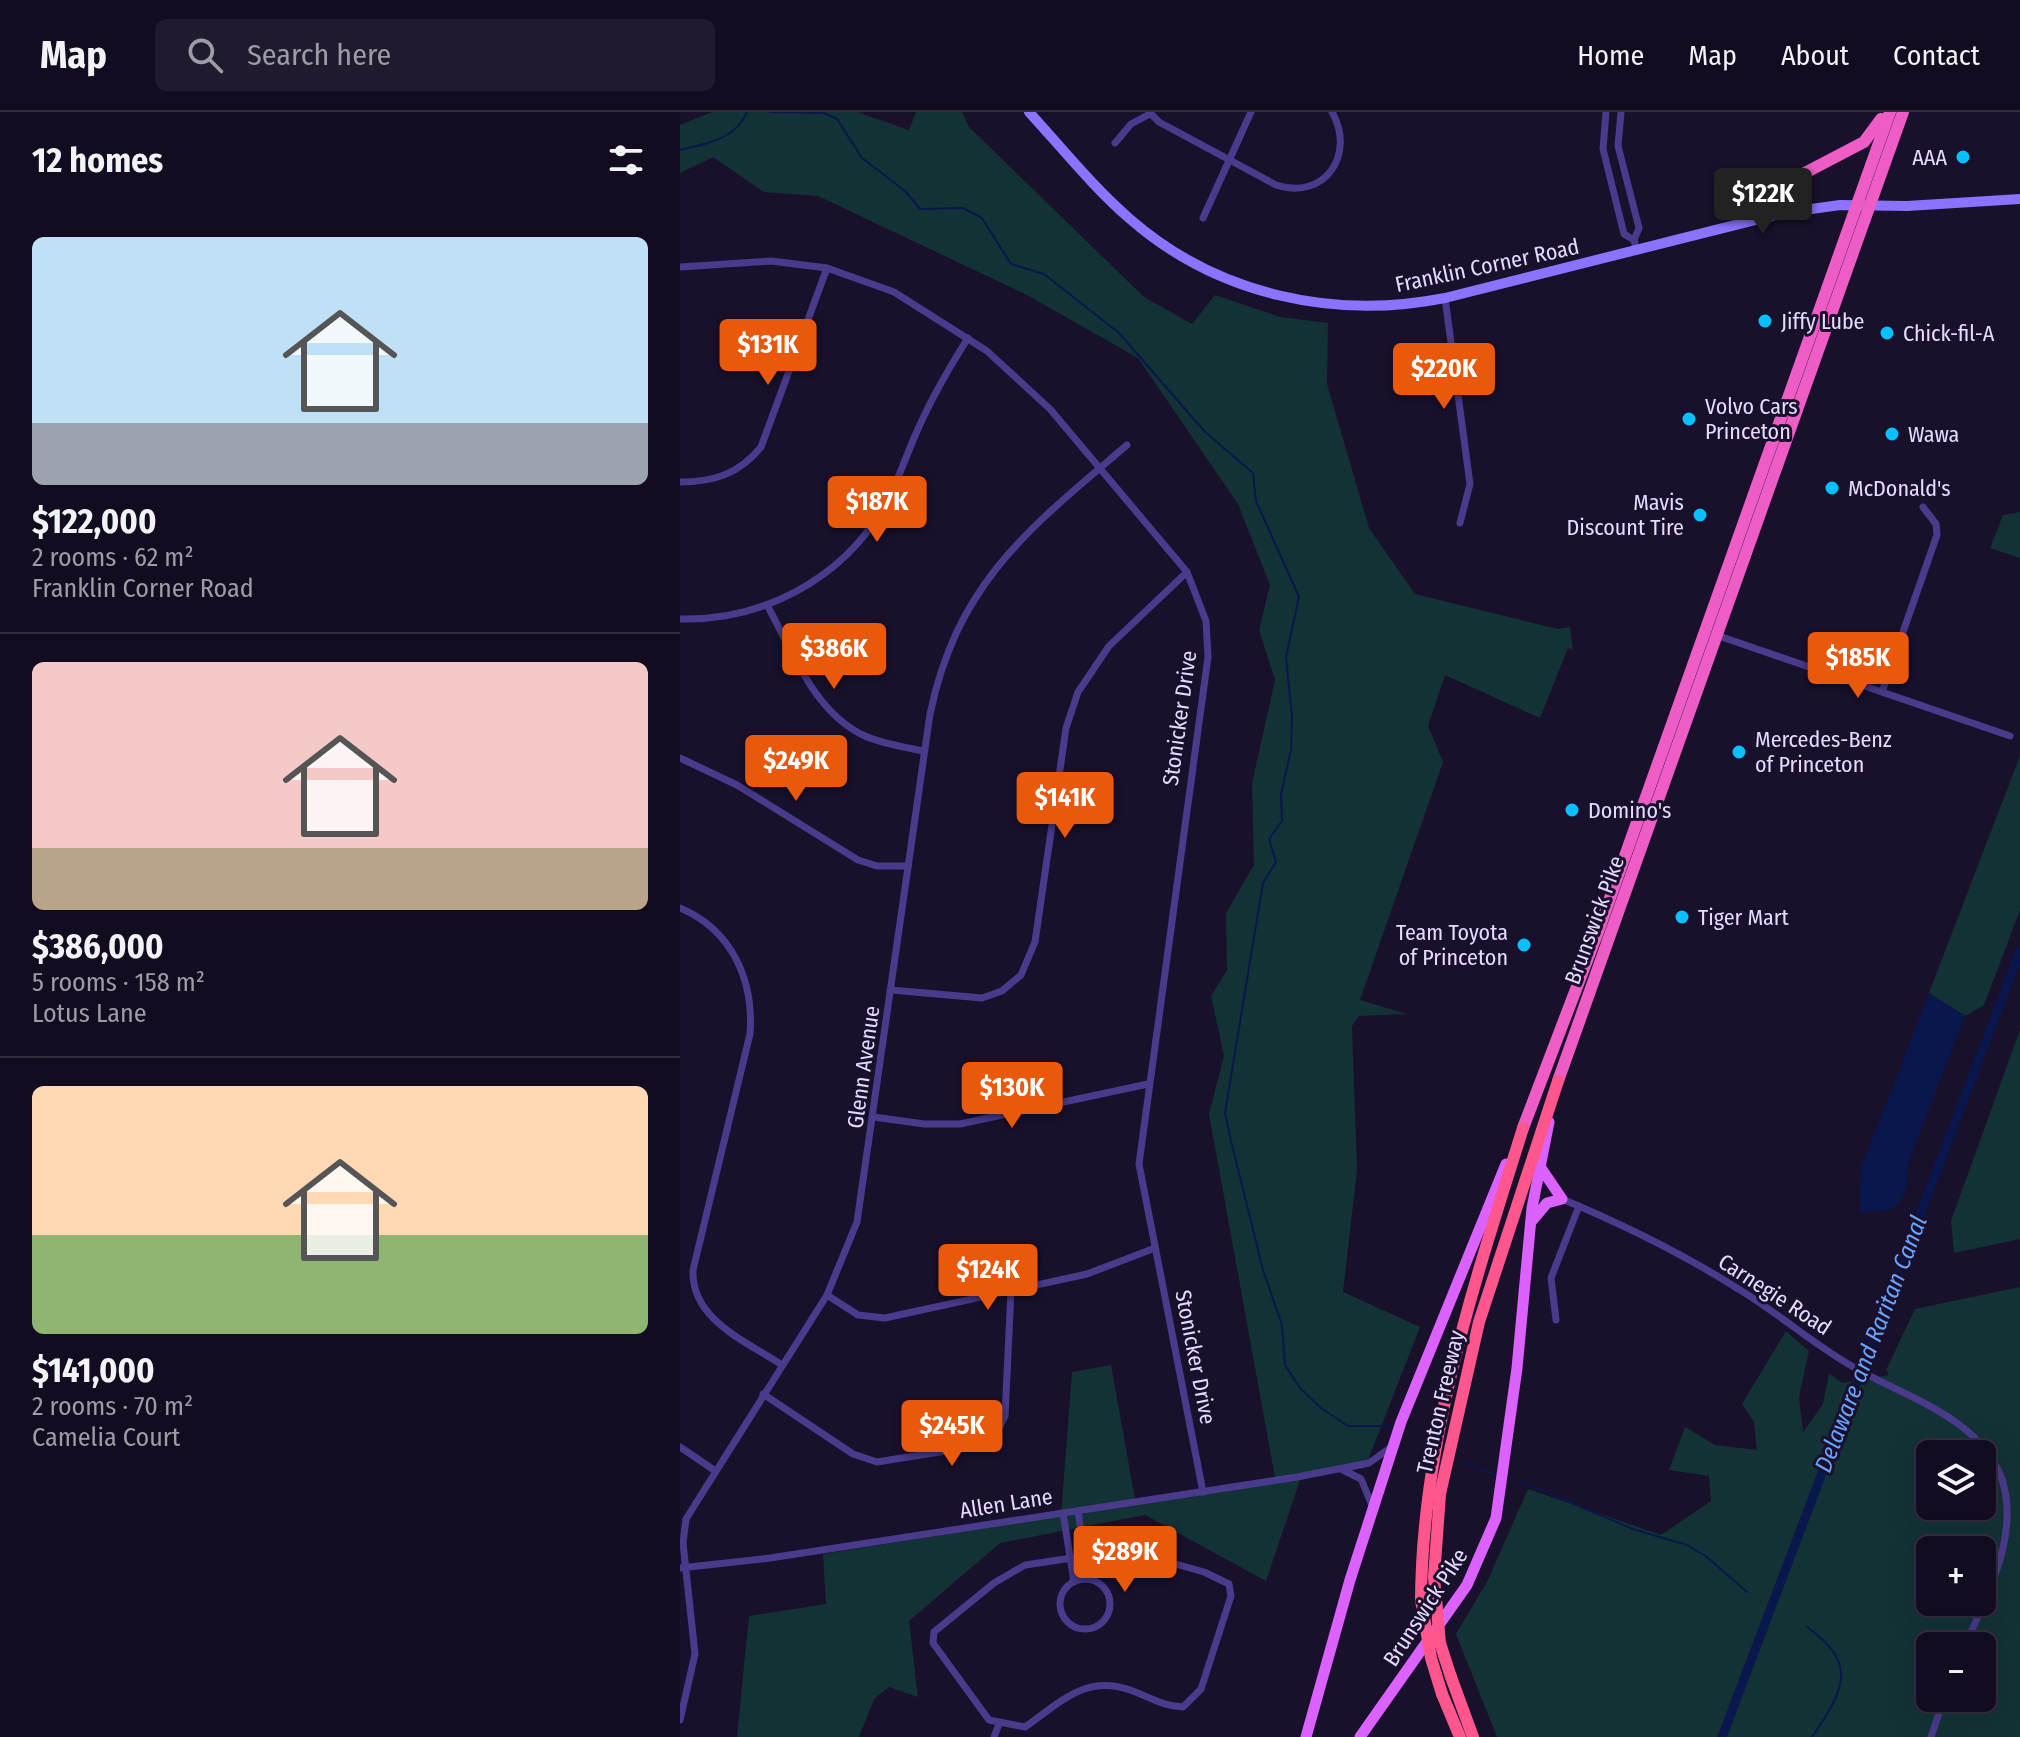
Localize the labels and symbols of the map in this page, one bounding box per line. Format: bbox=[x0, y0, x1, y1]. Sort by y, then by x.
place label: AAA bbox=[1912, 144, 1947, 171]
marker: AAA bbox=[1954, 148, 1972, 166]
pin: $122K bbox=[1707, 168, 1819, 236]
street label: Franklin Corner Road bbox=[1393, 233, 1582, 298]
place label: Jiffy Lube bbox=[1781, 308, 1865, 335]
marker: Jiffy Lube bbox=[1756, 312, 1774, 330]
pin: $131K bbox=[712, 319, 824, 387]
place label: Chick-fil-A bbox=[1903, 320, 1995, 347]
marker: Chick-fil-A bbox=[1878, 324, 1896, 342]
pin: $220K bbox=[1388, 343, 1500, 411]
place label: Volvo Cars Princeton bbox=[1705, 393, 1798, 445]
marker: Volvo Cars Princeton bbox=[1680, 410, 1698, 428]
place label: Wawa bbox=[1908, 421, 1959, 448]
marker: Wawa bbox=[1883, 425, 1901, 443]
place label: McDonald's bbox=[1848, 475, 1951, 502]
pin: $187K bbox=[821, 476, 933, 544]
marker: McDonald's bbox=[1823, 479, 1841, 497]
place label: Mavis Discount Tire bbox=[1567, 489, 1684, 541]
marker: Mavis Discount Tire bbox=[1691, 506, 1709, 524]
pin: $386K bbox=[778, 623, 890, 691]
pin: $185K bbox=[1802, 632, 1914, 700]
street label: Stonicker Drive bbox=[1157, 649, 1202, 787]
place label: Mercedes-Benz of Princeton bbox=[1755, 726, 1892, 778]
pin: $249K bbox=[740, 735, 852, 803]
marker: Mercedes-Benz of Princeton bbox=[1730, 743, 1748, 761]
pin: $141K bbox=[1009, 772, 1121, 840]
place label: Domino's bbox=[1588, 797, 1671, 824]
marker: Domino's bbox=[1563, 801, 1581, 819]
street label: Brunswick Pike bbox=[1559, 852, 1630, 988]
place label: Tiger Mart bbox=[1698, 904, 1790, 931]
marker: Tiger Mart bbox=[1673, 908, 1691, 926]
place label: Team Toyota of Princeton bbox=[1396, 919, 1508, 971]
marker: Team Toyota of Princeton bbox=[1515, 936, 1533, 954]
street label: Glenn Avenue bbox=[842, 1004, 885, 1130]
pin: $130K bbox=[956, 1062, 1068, 1130]
water label: Delaware and Raritan Canal bbox=[1809, 1212, 1933, 1476]
pin: $124K bbox=[932, 1244, 1044, 1312]
street label: Carnegie Road bbox=[1713, 1248, 1836, 1341]
street label: Stonicker Drive bbox=[1169, 1288, 1222, 1427]
street label: Trenton Freeway bbox=[1411, 1328, 1470, 1476]
pin: $245K bbox=[896, 1400, 1008, 1468]
street label: Allen Lane bbox=[958, 1483, 1054, 1524]
pin: $289K bbox=[1069, 1526, 1181, 1594]
street label: Brunswick Pike bbox=[1377, 1543, 1473, 1671]

